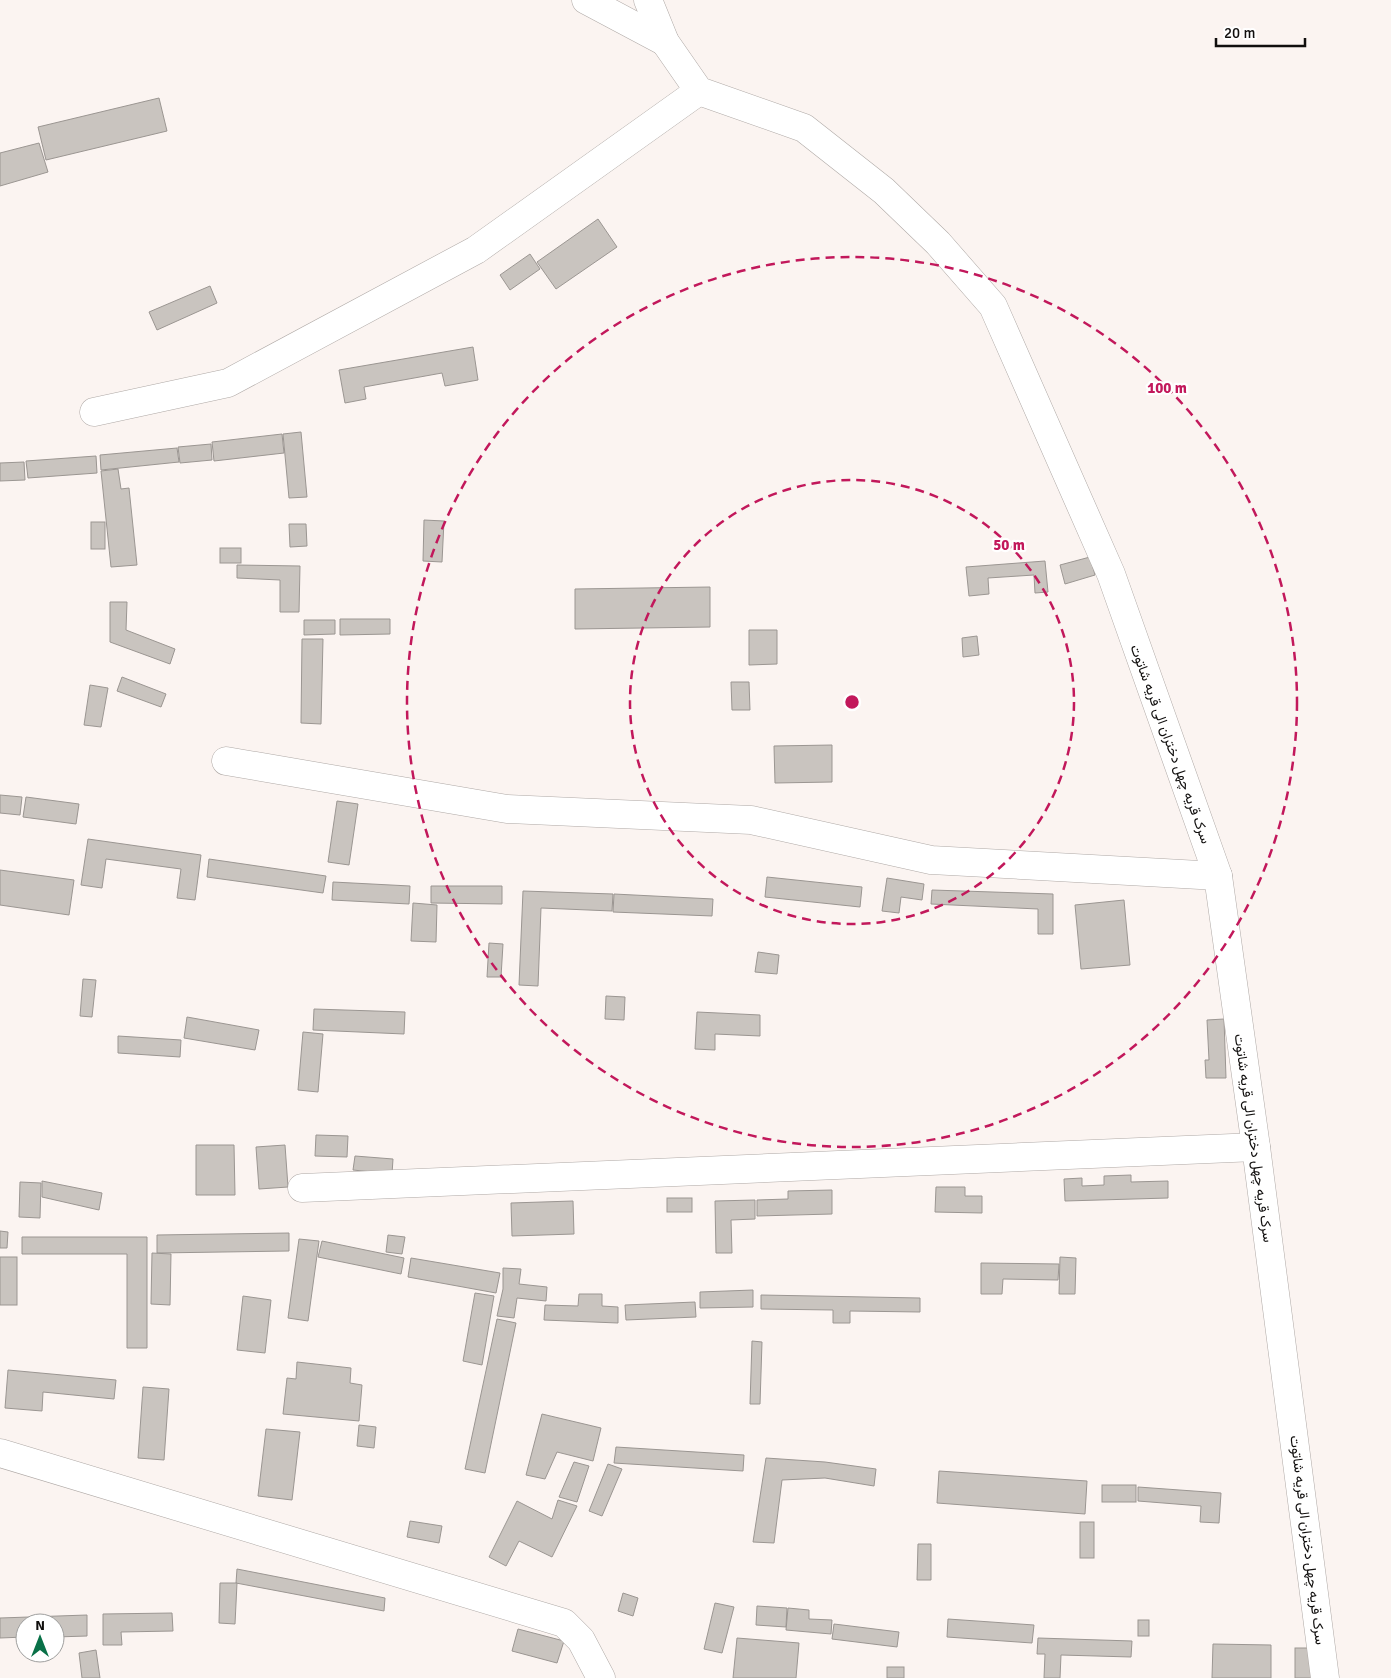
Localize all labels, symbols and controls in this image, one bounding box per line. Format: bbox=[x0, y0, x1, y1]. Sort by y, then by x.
scale bar bbox=[1216, 15, 1305, 47]
text: 20 m bbox=[1224, 24, 1255, 42]
text: 100 m bbox=[1147, 379, 1187, 397]
text: 50 m bbox=[993, 536, 1025, 554]
street label: سرک قریه چهل دختران الی قریه شاتوت bbox=[1126, 642, 1215, 846]
centre of rings bbox=[843, 693, 861, 711]
street label: سرک قریه چهل دختران الی قریه شاتوت bbox=[1229, 1033, 1277, 1244]
street label: سرک قریه چهل دختران الی قریه شاتوت bbox=[1285, 1435, 1329, 1646]
north arrow bbox=[15, 1613, 65, 1663]
text: N bbox=[35, 1617, 45, 1634]

